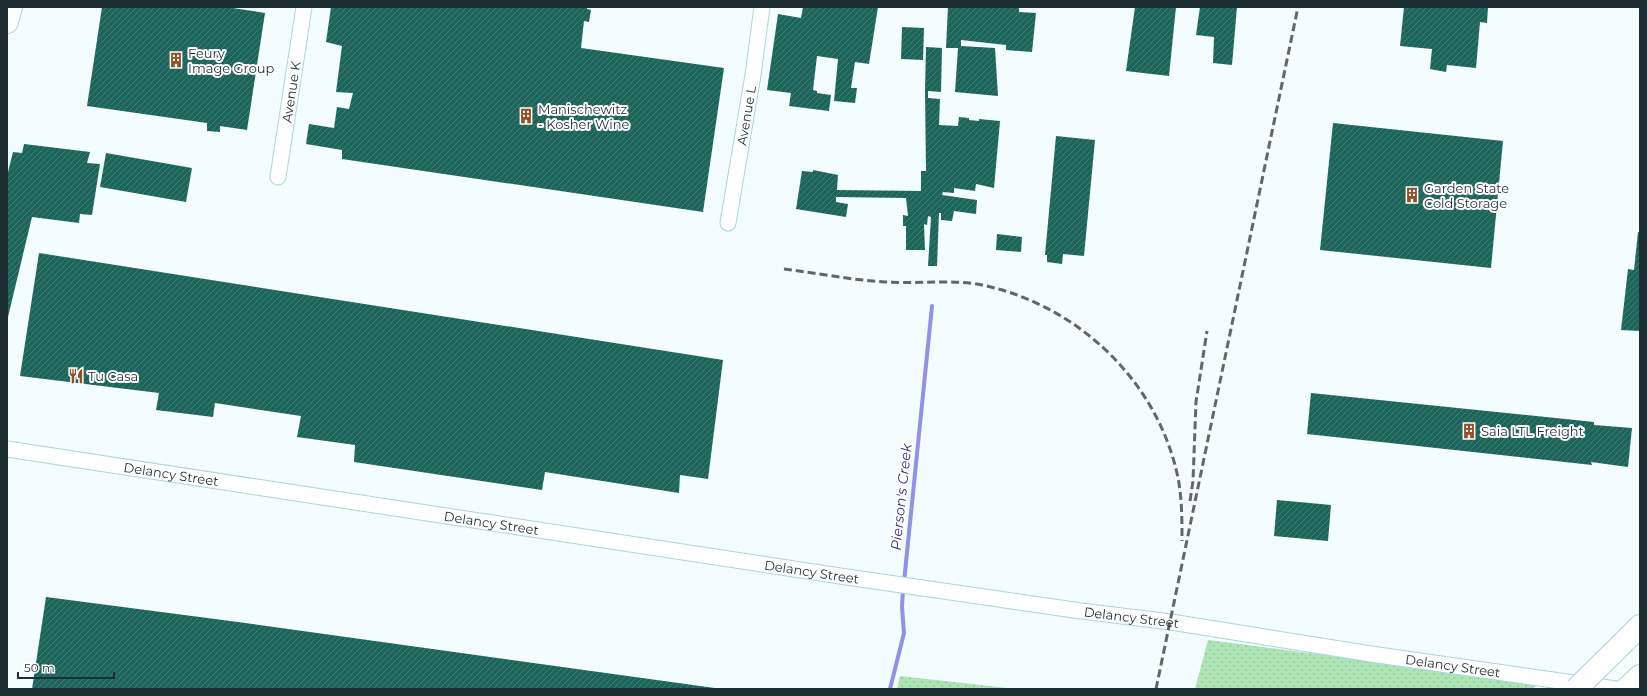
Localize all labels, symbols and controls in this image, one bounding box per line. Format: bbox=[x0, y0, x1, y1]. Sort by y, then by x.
place label: Feury Image Group bbox=[188, 45, 275, 76]
building icon: Feury Image Group bbox=[167, 51, 185, 69]
street label: Avenue K bbox=[278, 60, 304, 124]
street label: Avenue L bbox=[733, 84, 759, 147]
place label: Manischewitz - Kosher Wine bbox=[538, 101, 630, 132]
building icon: Manischewitz - Kosher Wine bbox=[517, 107, 535, 125]
place label: Garden State Cold Storage bbox=[1424, 180, 1509, 211]
building icon: Garden State Cold Storage bbox=[1403, 186, 1421, 204]
restaurant icon: Tu Casa bbox=[67, 367, 85, 385]
place label: Tu Casa bbox=[88, 368, 138, 384]
building icon: Saia LTL Freight bbox=[1460, 422, 1478, 440]
place label: Saia LTL Freight bbox=[1481, 423, 1584, 439]
water label: Pierson's Creek bbox=[886, 442, 916, 551]
street label: Delancy Street bbox=[123, 459, 220, 489]
street label: Delancy Street bbox=[443, 508, 540, 538]
street label: Delancy Street bbox=[763, 557, 860, 587]
street label: Delancy Street bbox=[1083, 603, 1180, 631]
street label: Delancy Street bbox=[1404, 651, 1501, 680]
scale bar bbox=[18, 654, 114, 680]
text: 50 m bbox=[24, 660, 55, 675]

